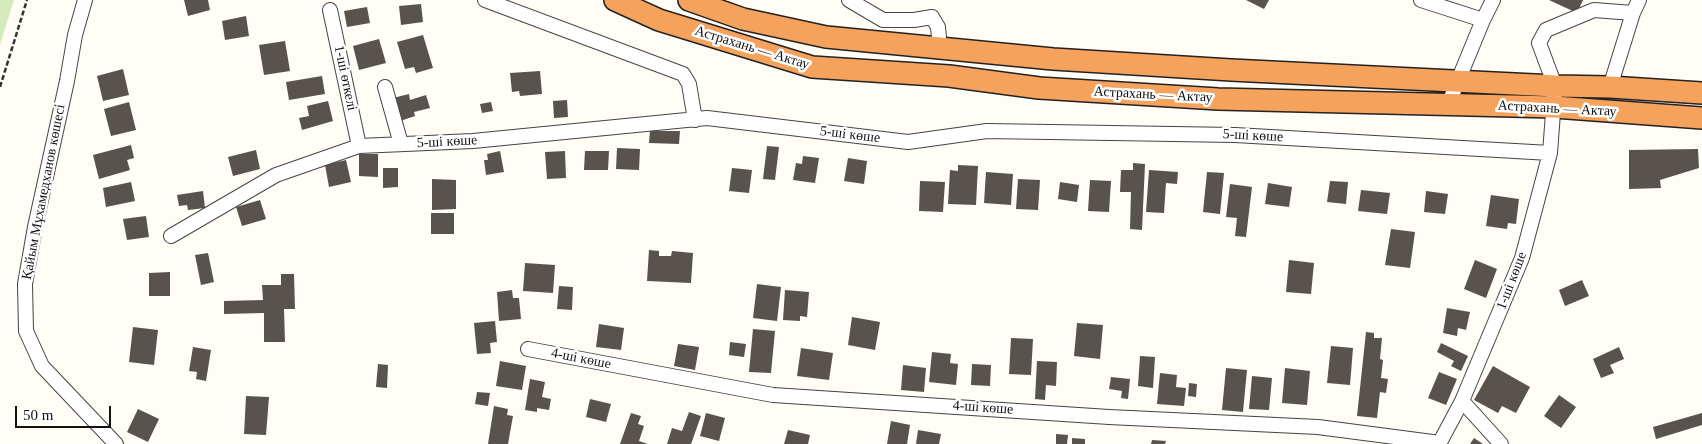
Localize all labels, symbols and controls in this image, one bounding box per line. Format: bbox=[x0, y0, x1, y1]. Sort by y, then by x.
street label: Астрахань — Актау bbox=[693, 23, 811, 73]
street label: 1-ші өткелі bbox=[330, 44, 360, 112]
street label: Астрахань — Актау bbox=[1093, 84, 1213, 106]
street label: Астрахань — Актау bbox=[1497, 98, 1617, 120]
street label: Қайым Мұхамедханов көшесi bbox=[19, 103, 69, 281]
street label: 5-шi көше bbox=[819, 123, 881, 147]
street label: 5-шi көше bbox=[1222, 126, 1284, 146]
street label: 5-шi көше bbox=[416, 132, 478, 152]
street label: 1-ші көше bbox=[1493, 250, 1531, 312]
street label: 4-шi көше bbox=[550, 345, 612, 373]
scale bar bbox=[18, 396, 114, 428]
street label: 4-шi көше bbox=[952, 398, 1014, 418]
text: 50 m bbox=[23, 407, 53, 423]

